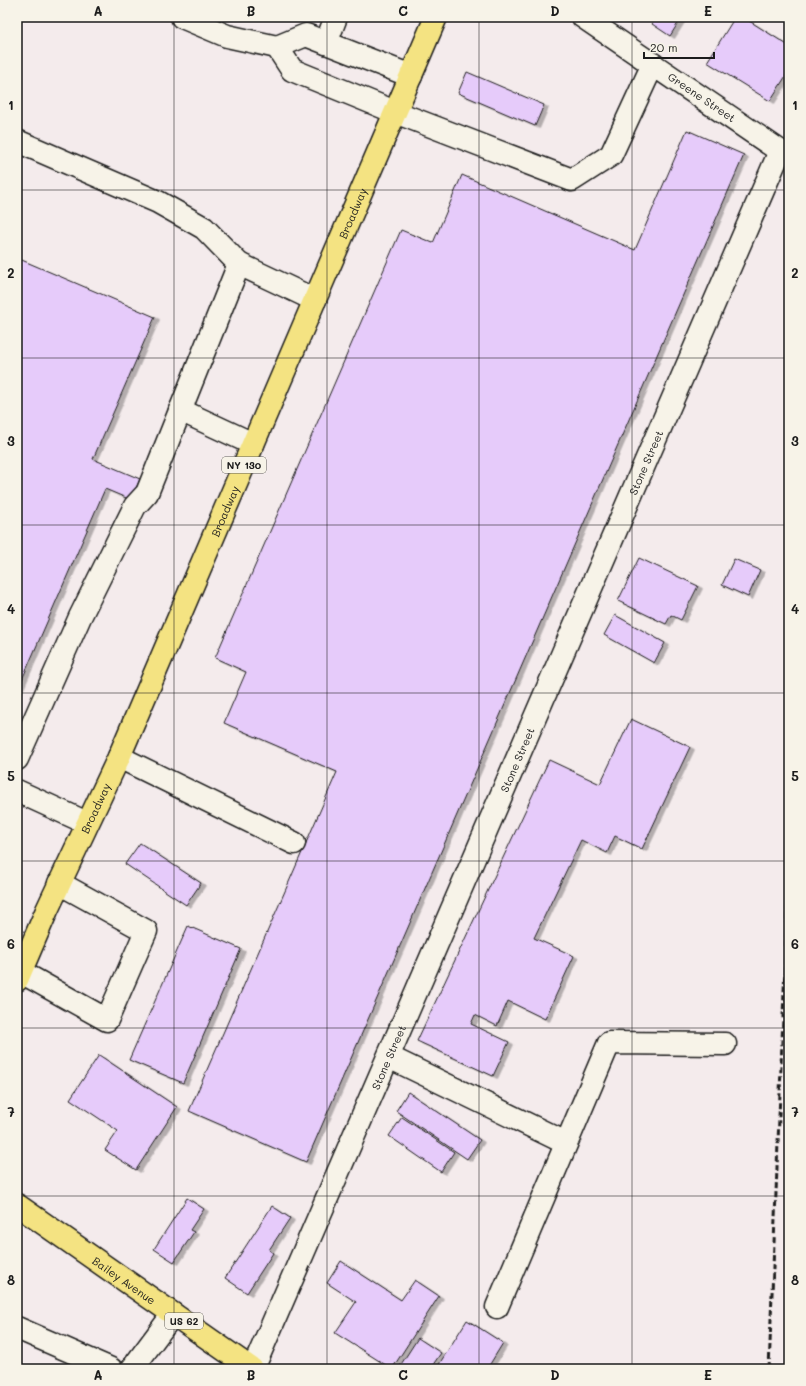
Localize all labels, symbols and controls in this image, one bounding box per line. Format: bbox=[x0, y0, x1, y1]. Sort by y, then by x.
text: A bbox=[93, 2, 103, 19]
text: B bbox=[247, 2, 256, 19]
text: C bbox=[398, 2, 408, 19]
text: D bbox=[550, 2, 560, 19]
text: E bbox=[704, 2, 712, 19]
scale bar bbox=[644, 34, 714, 60]
text: 20 m bbox=[650, 39, 678, 55]
street label: Greene Street bbox=[665, 69, 739, 125]
text: 1 bbox=[8, 96, 14, 113]
text: 1 bbox=[792, 96, 798, 113]
street label: Broadway bbox=[335, 185, 370, 241]
text: 2 bbox=[7, 264, 15, 281]
text: 2 bbox=[791, 264, 799, 281]
street label: Stone Street bbox=[625, 427, 666, 497]
text: 3 bbox=[7, 432, 15, 449]
text: 3 bbox=[791, 432, 799, 449]
road number: NY 130 bbox=[222, 457, 266, 473]
street label: Broadway bbox=[207, 483, 242, 539]
text: 4 bbox=[7, 600, 15, 617]
text: 4 bbox=[791, 600, 799, 617]
street label: Stone Street bbox=[496, 725, 537, 794]
text: 5 bbox=[7, 767, 15, 784]
text: 5 bbox=[791, 767, 799, 784]
street label: Broadway bbox=[77, 780, 113, 835]
text: 6 bbox=[7, 935, 15, 952]
text: 6 bbox=[791, 935, 799, 952]
street label: Stone Street bbox=[367, 1022, 409, 1092]
text: 7 bbox=[7, 1103, 15, 1120]
text: 7 bbox=[791, 1103, 799, 1120]
street label: Bailey Avenue bbox=[90, 1253, 159, 1307]
text: 8 bbox=[7, 1271, 15, 1288]
text: 8 bbox=[791, 1271, 799, 1288]
road number: US 62 bbox=[165, 1313, 203, 1329]
text: A bbox=[93, 1366, 103, 1383]
text: B bbox=[247, 1366, 256, 1383]
text: C bbox=[398, 1366, 408, 1383]
text: D bbox=[550, 1366, 560, 1383]
text: E bbox=[704, 1366, 712, 1383]

